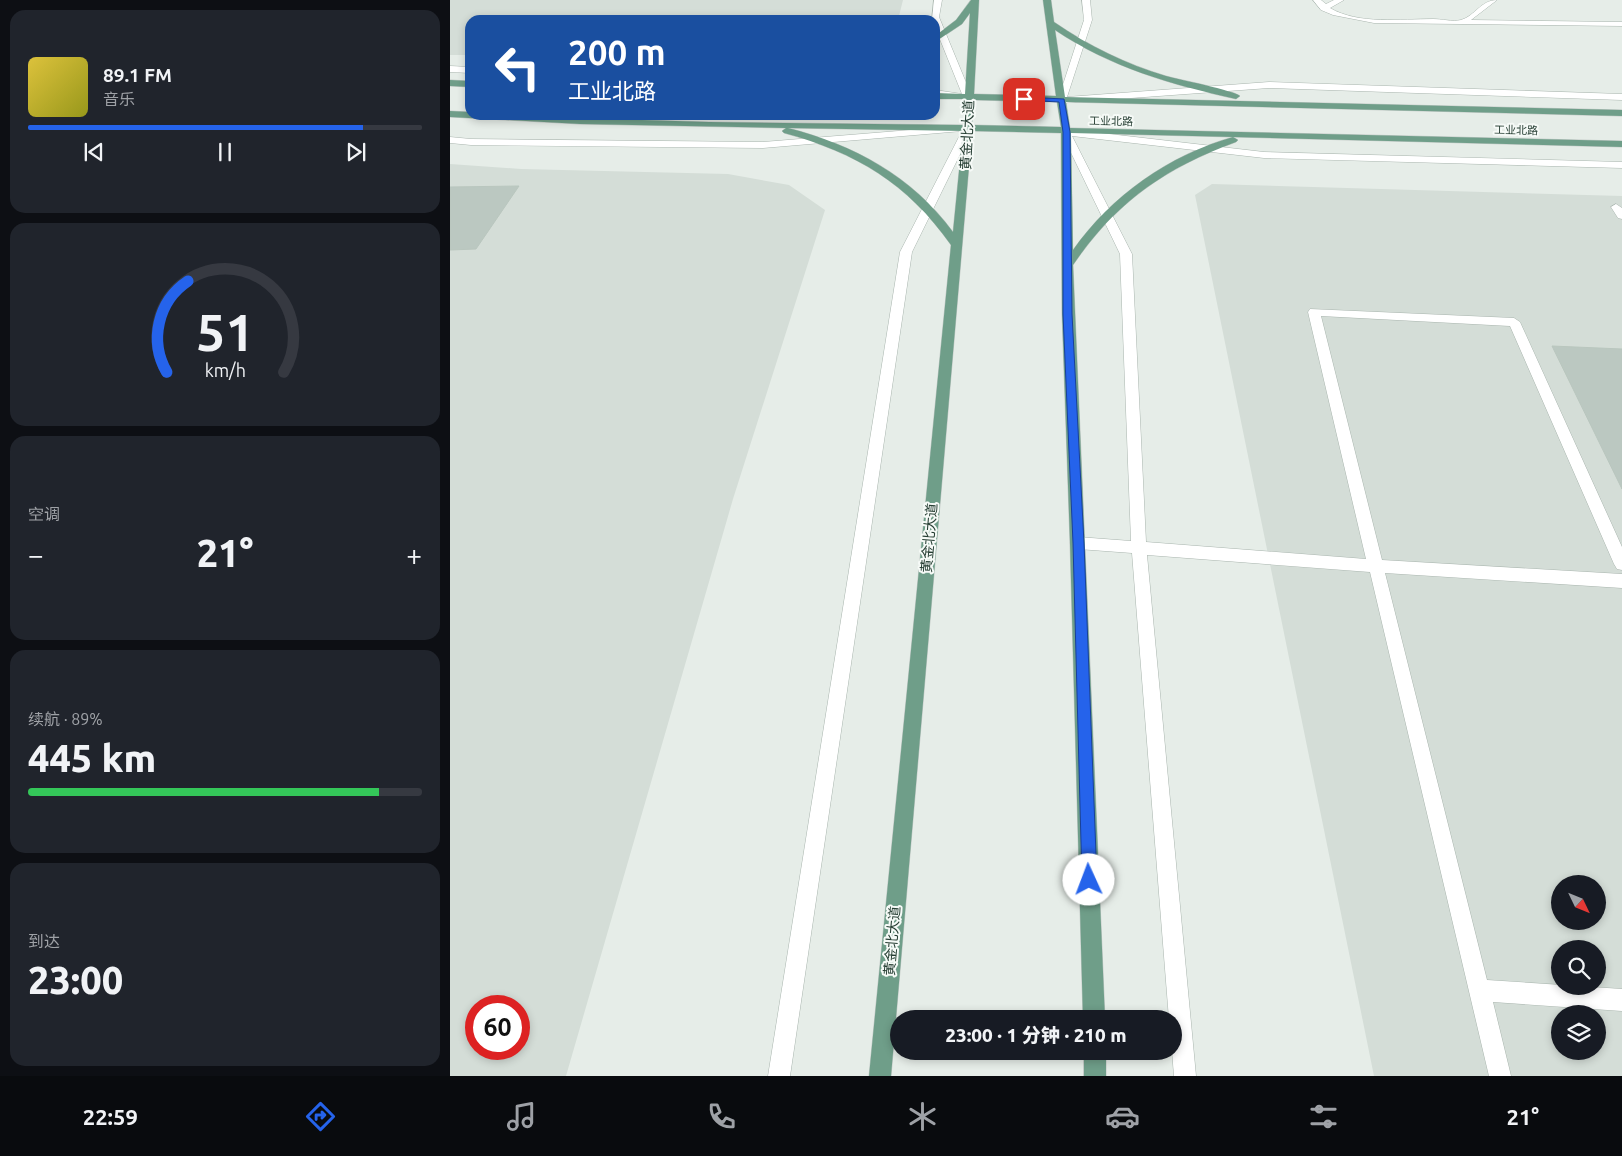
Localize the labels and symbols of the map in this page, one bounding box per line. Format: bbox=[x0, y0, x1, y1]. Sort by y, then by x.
pin bbox=[1003, 78, 1045, 120]
street label: 黄金北大道 bbox=[957, 100, 977, 170]
street label: 工业北路 bbox=[1089, 115, 1133, 127]
street label: 工业北路 bbox=[1494, 124, 1538, 136]
street label: 黄金北大道 bbox=[918, 502, 940, 574]
position arrow bbox=[1062, 853, 1114, 905]
north arrow bbox=[1551, 875, 1606, 930]
street label: 黄金北大道 bbox=[881, 905, 903, 977]
speed limit sign: 60 bbox=[465, 995, 530, 1060]

